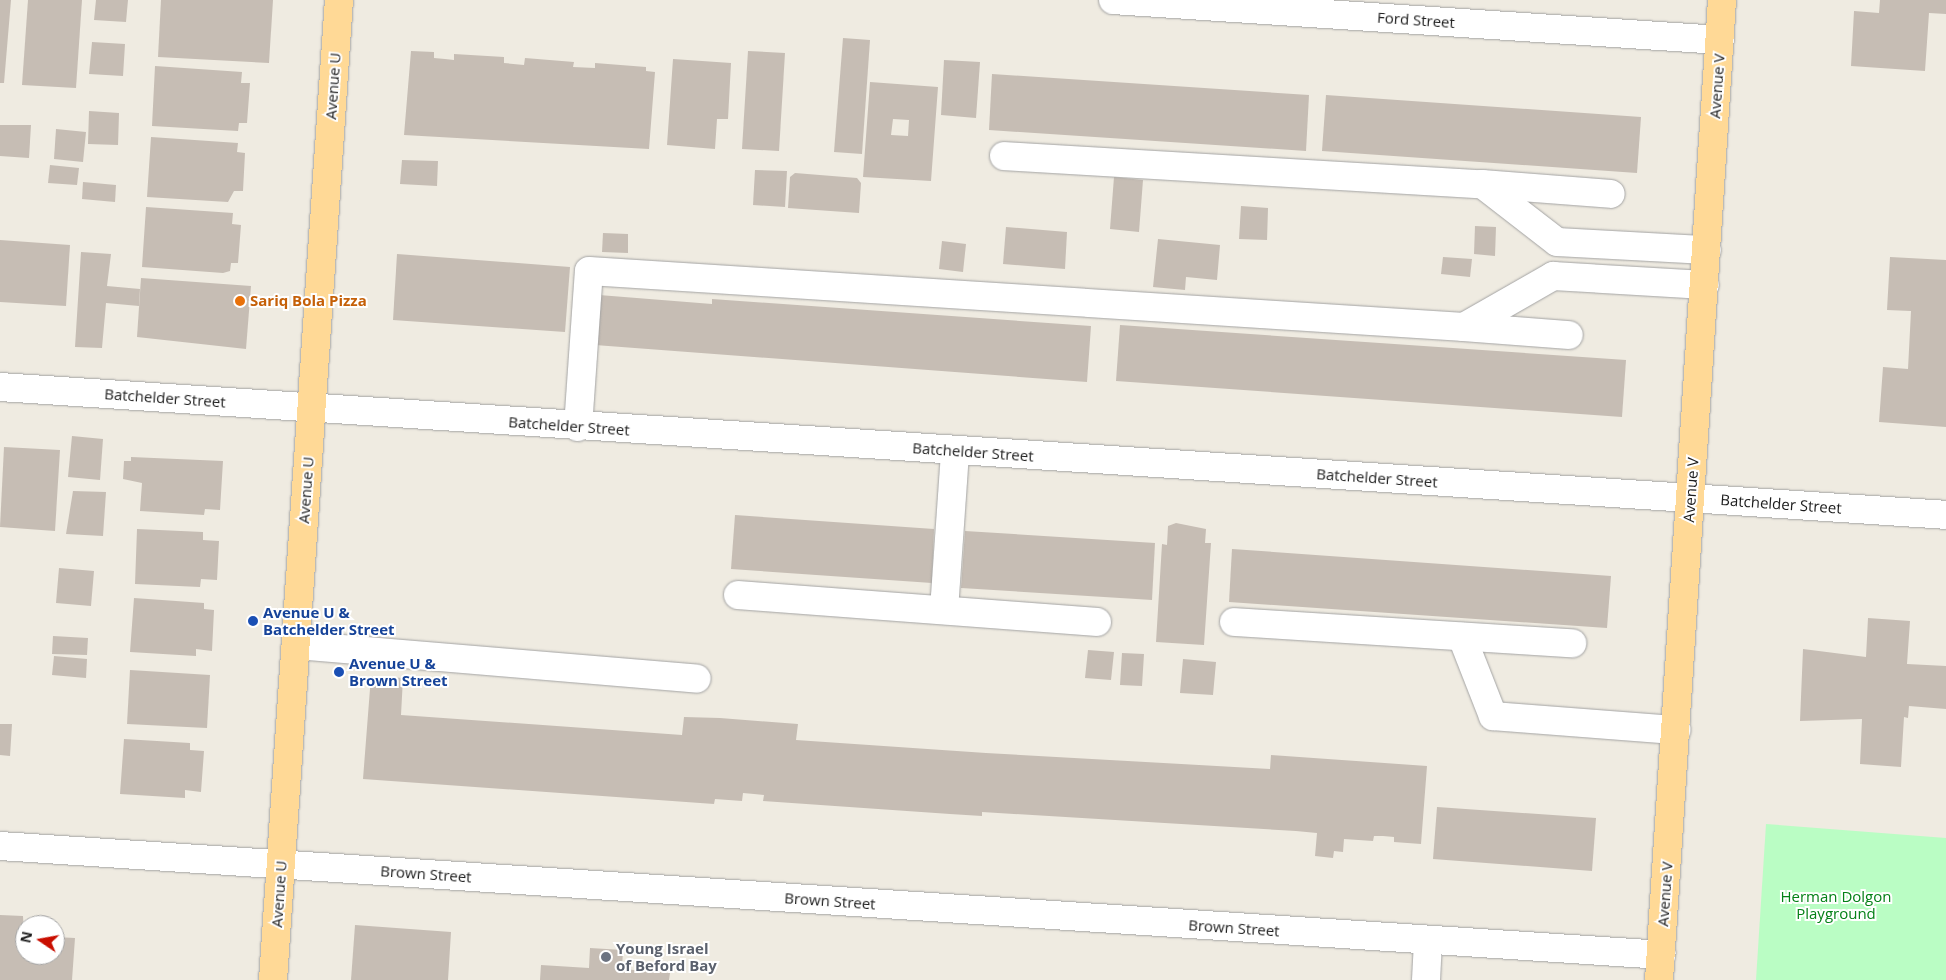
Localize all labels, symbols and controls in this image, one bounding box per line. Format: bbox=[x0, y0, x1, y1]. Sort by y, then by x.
street label: Ford Street bbox=[1377, 8, 1455, 32]
street label: Avenue U bbox=[322, 52, 344, 120]
street label: Avenue V bbox=[1706, 53, 1728, 119]
place label: Sariq Bola Pizza bbox=[250, 292, 367, 310]
marker: Sariq Bola Pizza bbox=[234, 295, 246, 307]
street label: Batchelder Street bbox=[104, 385, 226, 411]
street label: Batchelder Street bbox=[508, 413, 630, 439]
street label: Batchelder Street bbox=[912, 439, 1034, 465]
street label: Avenue U bbox=[295, 456, 317, 524]
street label: Avenue V bbox=[1680, 457, 1702, 523]
street label: Batchelder Street bbox=[1316, 465, 1438, 491]
street label: Batchelder Street bbox=[1720, 491, 1842, 517]
place label: Avenue U & Batchelder Street bbox=[263, 603, 395, 638]
marker: Avenue U & Batchelder Street bbox=[247, 615, 259, 627]
place label: Avenue U & Brown Street bbox=[349, 654, 448, 689]
marker: Avenue U & Brown Street bbox=[333, 666, 345, 678]
street label: Avenue U bbox=[268, 860, 290, 928]
street label: Avenue V bbox=[1654, 861, 1676, 927]
street label: Brown Street bbox=[380, 862, 472, 886]
park label: Herman Dolgon Playground bbox=[1781, 887, 1891, 922]
street label: Brown Street bbox=[784, 889, 876, 913]
north arrow bbox=[15, 915, 65, 965]
street label: Brown Street bbox=[1188, 916, 1280, 940]
text: N bbox=[15, 929, 36, 945]
place label: Young Israel of Beford Bay bbox=[616, 939, 717, 974]
marker: Young Israel of Beford Bay bbox=[600, 951, 612, 963]

